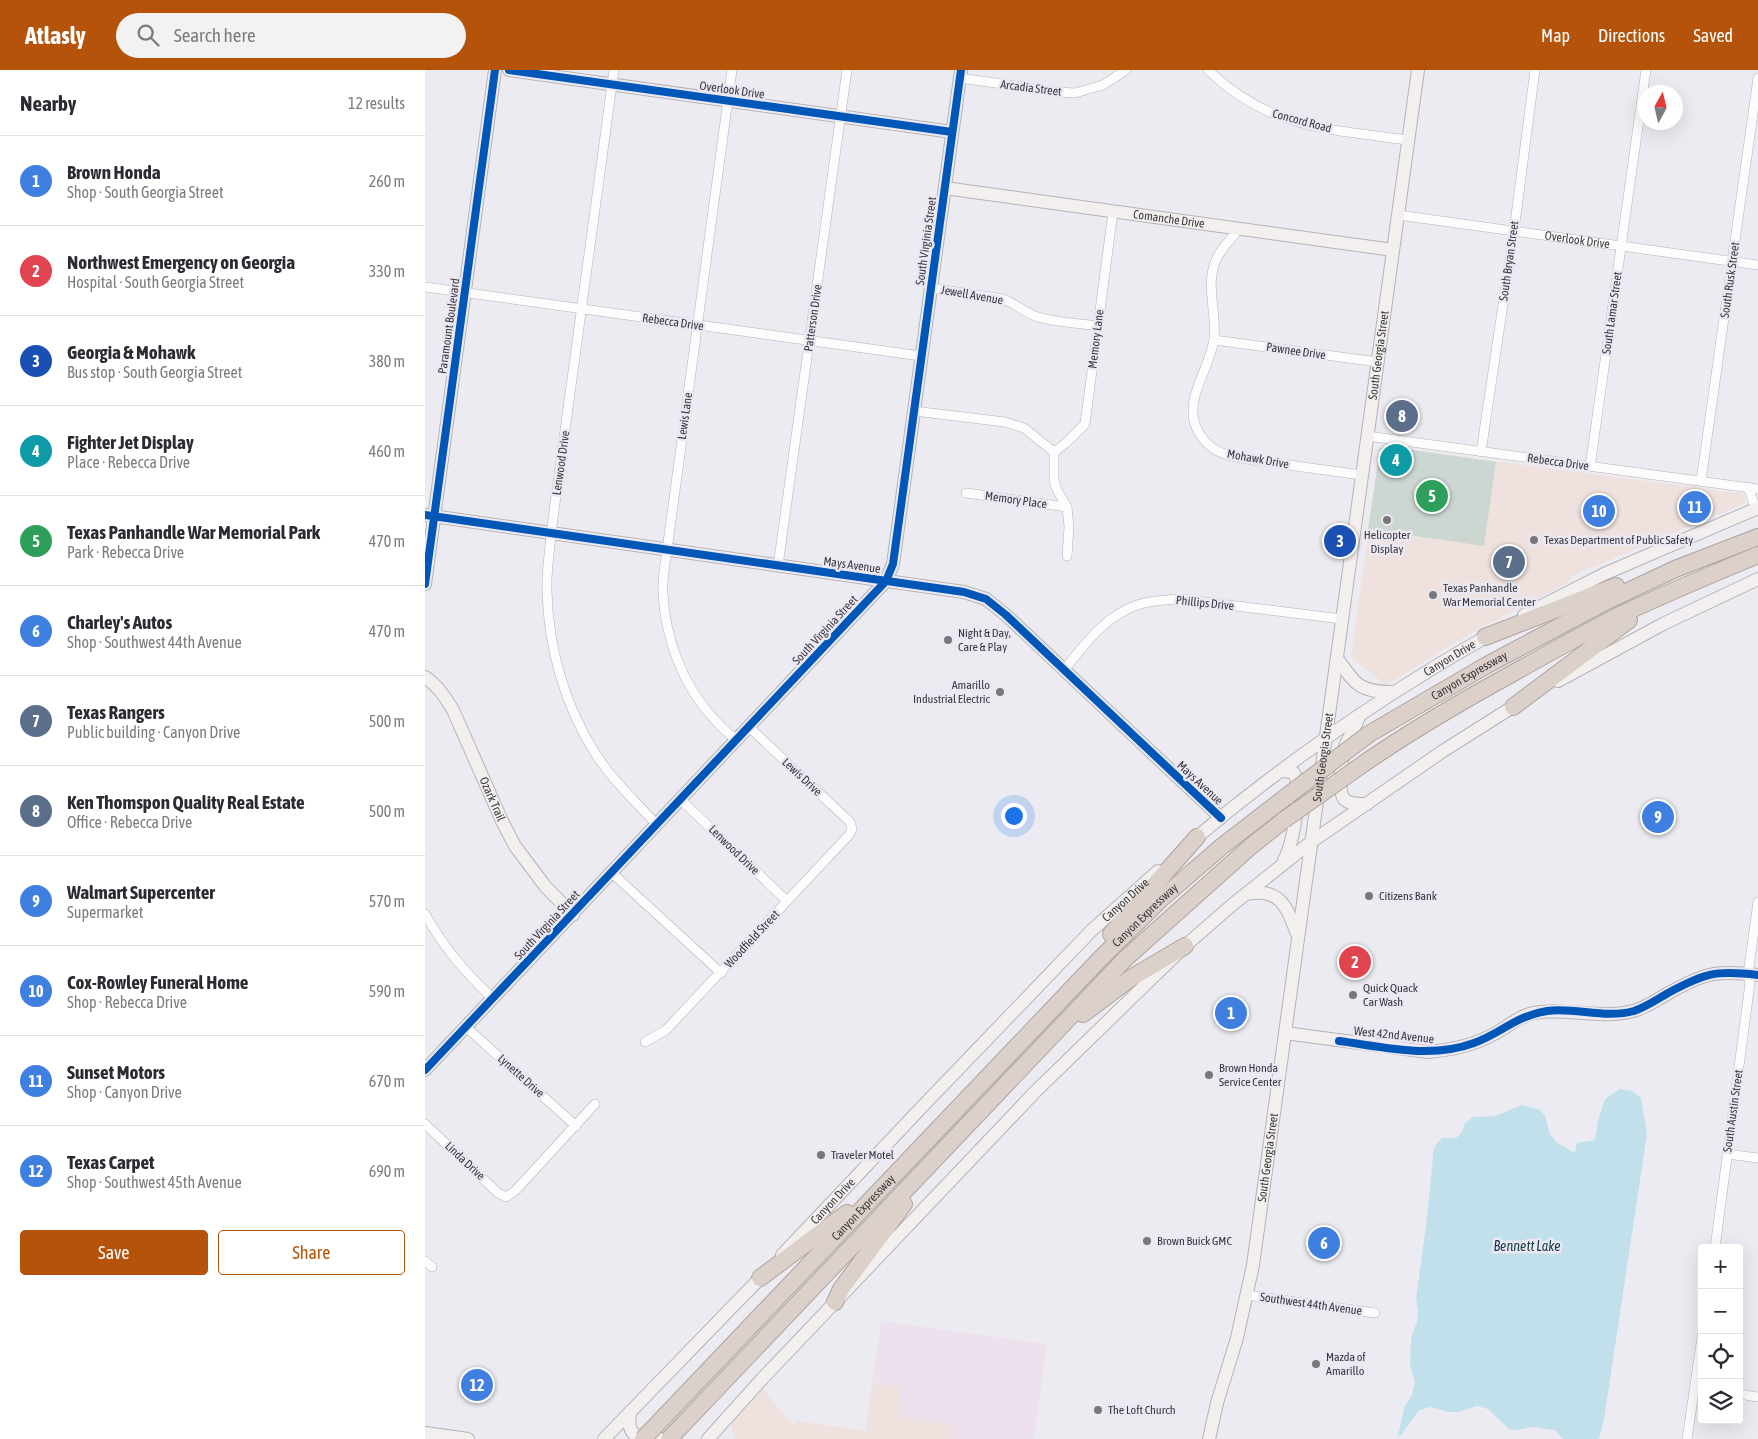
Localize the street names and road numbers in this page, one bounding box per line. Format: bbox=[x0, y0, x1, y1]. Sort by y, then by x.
street label: Arcadia Street bbox=[1000, 77, 1063, 99]
street label: Overlook Drive bbox=[699, 79, 765, 101]
street label: Concord Road bbox=[1271, 106, 1333, 136]
street label: South Virginia Street bbox=[913, 195, 939, 286]
street label: Comanche Drive bbox=[1132, 207, 1205, 231]
street label: South Bryan Street bbox=[1496, 219, 1522, 302]
street label: Overlook Drive bbox=[1544, 228, 1611, 251]
street label: South Rusk Street bbox=[1718, 241, 1742, 319]
street label: South Lamar Street bbox=[1599, 270, 1625, 355]
street label: Paramount Boulevard bbox=[435, 277, 463, 375]
street label: Jewell Avenue bbox=[940, 283, 1004, 307]
street label: Patterson Drive bbox=[801, 284, 825, 352]
street label: Memory Lane bbox=[1085, 309, 1107, 369]
street label: South Georgia Street bbox=[1366, 309, 1392, 401]
street label: Rebecca Drive bbox=[641, 311, 705, 333]
street label: Pawnee Drive bbox=[1265, 340, 1327, 362]
street label: Lewis Lane bbox=[675, 392, 695, 440]
street label: Lenwood Drive bbox=[550, 430, 572, 496]
street label: Mohawk Drive bbox=[1226, 447, 1290, 471]
street label: Rebecca Drive bbox=[1526, 451, 1590, 473]
street label: Memory Place bbox=[984, 489, 1048, 511]
street label: Mays Avenue bbox=[822, 554, 882, 576]
street label: South Virginia Street bbox=[789, 592, 861, 667]
street label: Phillips Drive bbox=[1175, 593, 1235, 613]
street label: Canyon Drive bbox=[1421, 637, 1478, 679]
street label: Canyon Expressway bbox=[1429, 648, 1510, 703]
street label: South Georgia Street bbox=[1310, 712, 1336, 803]
street label: Lewis Drive bbox=[779, 755, 825, 799]
street label: Mays Avenue bbox=[1174, 758, 1226, 808]
street label: Ozark Trail bbox=[476, 775, 509, 824]
street label: Lenwood Drive bbox=[706, 822, 762, 878]
street label: Canyon Drive bbox=[1099, 876, 1152, 925]
street label: Canyon Expressway bbox=[1109, 881, 1181, 950]
street label: South Virginia Street bbox=[511, 887, 583, 962]
street label: Woodfield Street bbox=[722, 907, 783, 971]
street label: West 42nd Avenue bbox=[1353, 1024, 1435, 1046]
street label: Lynette Drive bbox=[495, 1051, 547, 1101]
street label: South Austin Street bbox=[1720, 1068, 1746, 1153]
street label: South Georgia Street bbox=[1255, 1112, 1281, 1203]
street label: Linda Drive bbox=[442, 1139, 488, 1183]
street label: Canyon Expressway bbox=[829, 1172, 898, 1243]
street label: Canyon Drive bbox=[808, 1175, 858, 1227]
street label: Southwest 44th Avenue bbox=[1259, 1290, 1363, 1318]

